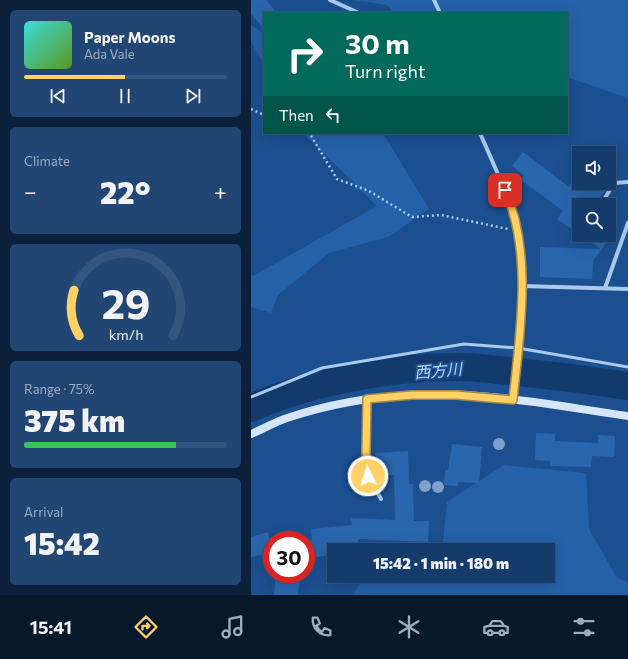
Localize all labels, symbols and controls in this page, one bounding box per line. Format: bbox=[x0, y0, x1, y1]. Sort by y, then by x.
text: 30 m bbox=[345, 26, 410, 60]
text: Paper Moons bbox=[84, 28, 175, 46]
icon: right bbox=[279, 28, 331, 80]
text: Ada Vale bbox=[84, 46, 135, 62]
text: Turn right bbox=[345, 60, 425, 82]
icon: previous bbox=[47, 85, 69, 107]
icon: pause bbox=[114, 85, 136, 107]
icon: next bbox=[182, 85, 204, 107]
icon: left bbox=[322, 104, 344, 126]
text: Then bbox=[279, 106, 314, 124]
map controls bbox=[572, 146, 616, 242]
button: sound bbox=[572, 146, 616, 190]
text: Climate bbox=[24, 153, 70, 169]
text: 22° bbox=[100, 173, 151, 210]
pin bbox=[488, 173, 522, 207]
text: − bbox=[24, 178, 37, 205]
text: + bbox=[214, 178, 227, 205]
icon: arrive bbox=[494, 179, 516, 201]
button: search bbox=[572, 198, 616, 242]
text: 29 bbox=[101, 276, 150, 327]
text: km/h bbox=[108, 324, 143, 342]
water label: 西方川 bbox=[413, 358, 465, 382]
text: Range · 75% bbox=[24, 381, 95, 397]
text: 375 km bbox=[24, 401, 125, 438]
position arrow bbox=[347, 455, 389, 497]
text: Arrival bbox=[24, 504, 63, 520]
text: 15:42 bbox=[24, 524, 100, 561]
speed limit sign: 30 bbox=[263, 531, 315, 583]
text: 15:42 · 1 min · 180 m bbox=[373, 554, 509, 572]
icon: directions bbox=[132, 613, 160, 641]
icon: music bbox=[219, 613, 247, 641]
icon: phone bbox=[307, 613, 335, 641]
icon: climate bbox=[395, 613, 423, 641]
icon: car bbox=[482, 613, 510, 641]
icon: filters bbox=[570, 613, 598, 641]
text: 15:41 bbox=[30, 616, 72, 638]

